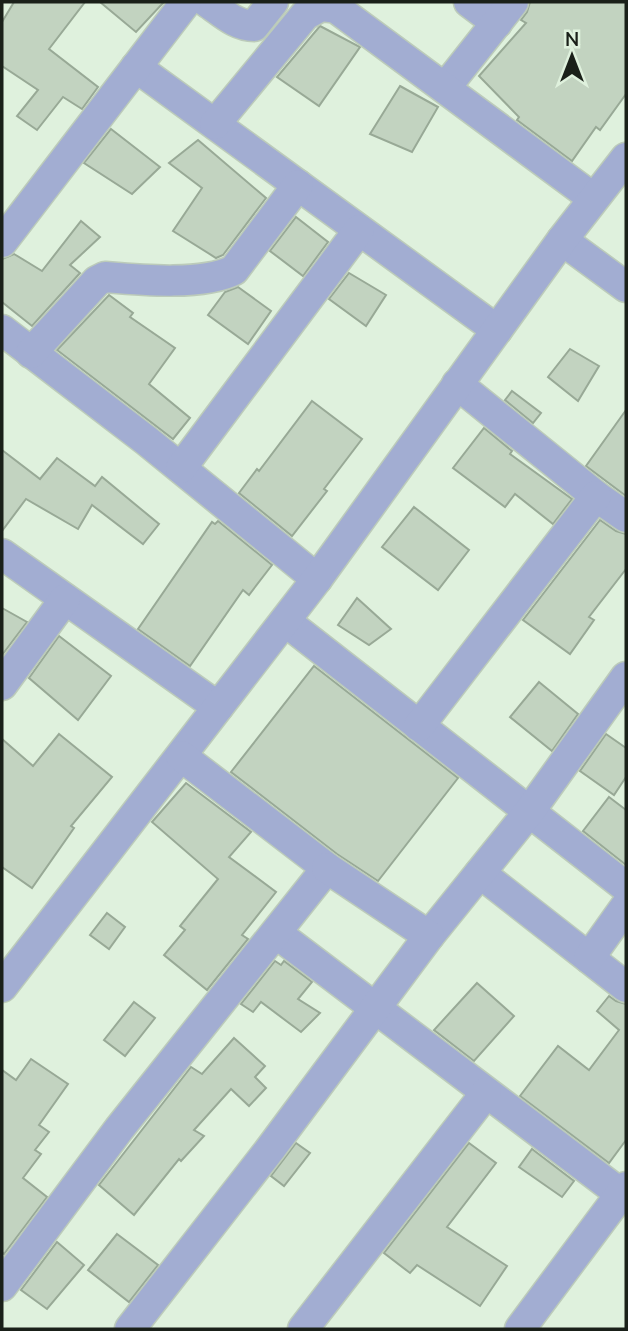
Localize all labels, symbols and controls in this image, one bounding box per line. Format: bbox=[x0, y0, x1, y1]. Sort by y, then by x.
north arrow bbox=[537, 21, 607, 91]
text: N bbox=[565, 27, 579, 53]

